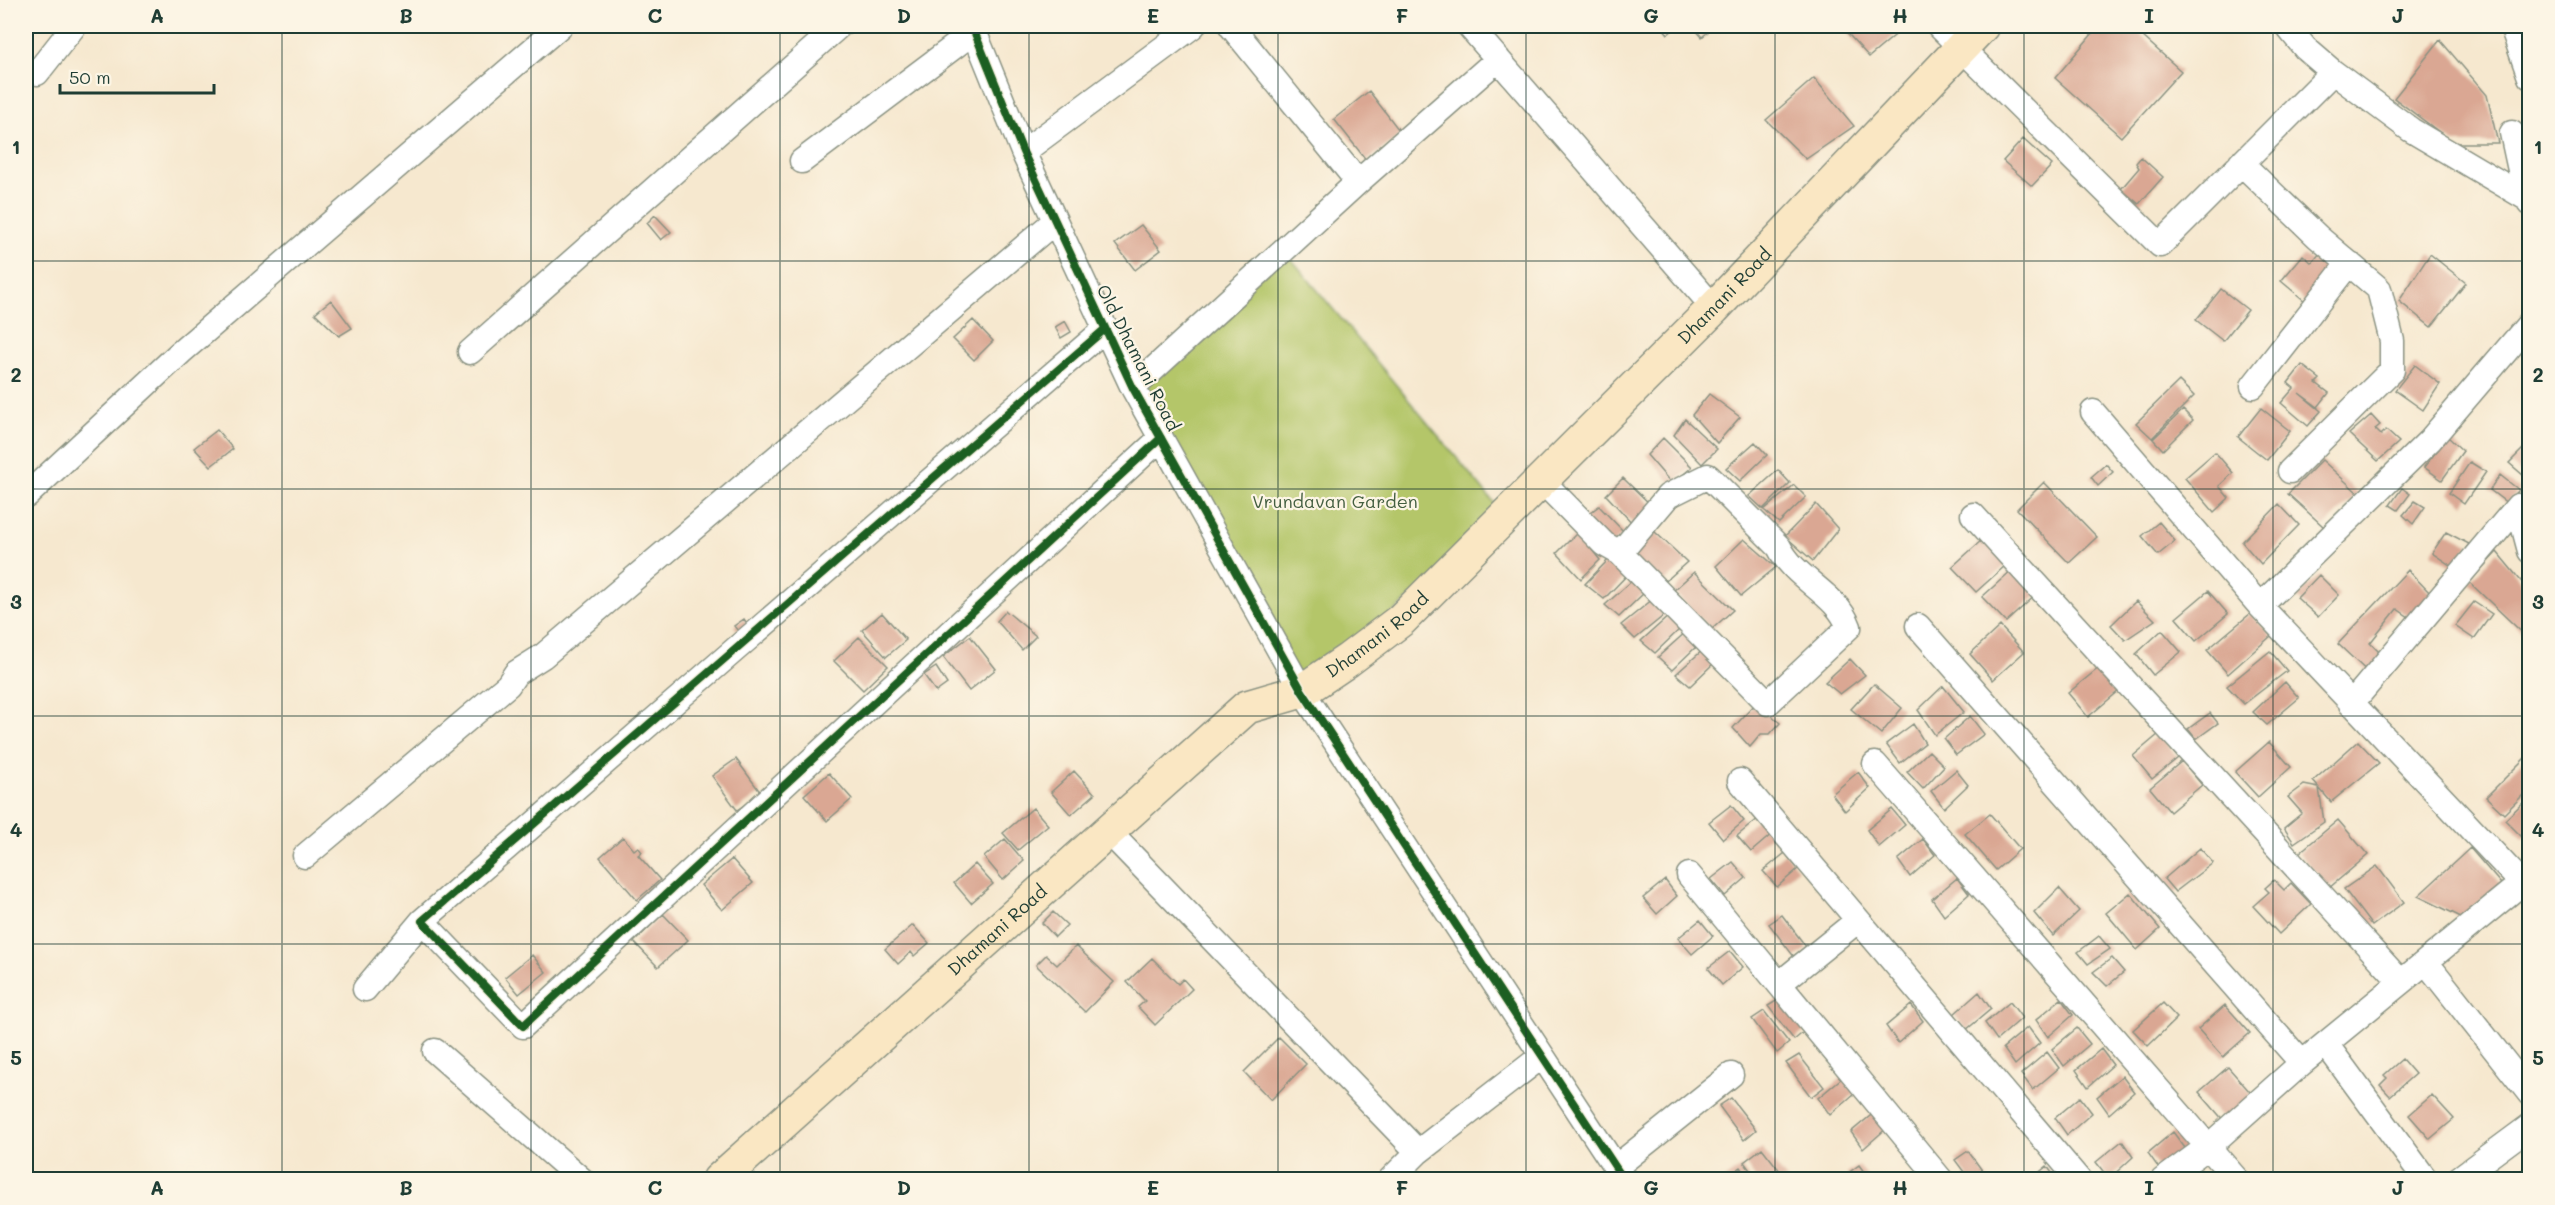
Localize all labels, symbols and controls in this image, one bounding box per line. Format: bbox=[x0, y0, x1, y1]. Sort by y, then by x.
text: A bbox=[150, 2, 164, 28]
text: B bbox=[399, 2, 413, 28]
text: C bbox=[648, 2, 663, 28]
text: D bbox=[897, 2, 911, 28]
text: E bbox=[1147, 2, 1159, 28]
text: F bbox=[1396, 2, 1409, 28]
text: G bbox=[1643, 2, 1659, 28]
text: H bbox=[1892, 2, 1908, 28]
text: I bbox=[2144, 2, 2154, 28]
text: J bbox=[2391, 2, 2405, 28]
scale bar bbox=[60, 57, 214, 95]
text: 50 m bbox=[69, 65, 111, 89]
text: 1 bbox=[12, 133, 20, 159]
text: 1 bbox=[2534, 133, 2542, 159]
street label: Dhamani Road bbox=[1672, 242, 1776, 349]
street label: Old Dhamani Road bbox=[1092, 280, 1186, 435]
text: 2 bbox=[10, 361, 22, 387]
text: 2 bbox=[2532, 361, 2544, 387]
park label: Vrundavan Garden bbox=[1252, 489, 1418, 513]
street label: Dhamani Road bbox=[1321, 586, 1433, 683]
text: 3 bbox=[10, 588, 22, 614]
text: 3 bbox=[2532, 588, 2544, 614]
text: 4 bbox=[10, 816, 23, 842]
text: 4 bbox=[2532, 816, 2545, 842]
street label: Dhamani Road bbox=[942, 879, 1052, 981]
text: 5 bbox=[10, 1044, 22, 1070]
text: 5 bbox=[2532, 1044, 2544, 1070]
text: A bbox=[150, 1174, 164, 1200]
text: B bbox=[399, 1174, 413, 1200]
text: C bbox=[648, 1174, 663, 1200]
text: D bbox=[897, 1174, 911, 1200]
text: E bbox=[1147, 1174, 1159, 1200]
text: F bbox=[1396, 1174, 1409, 1200]
text: G bbox=[1643, 1174, 1659, 1200]
text: H bbox=[1892, 1174, 1908, 1200]
text: I bbox=[2144, 1174, 2154, 1200]
text: J bbox=[2391, 1174, 2405, 1200]

